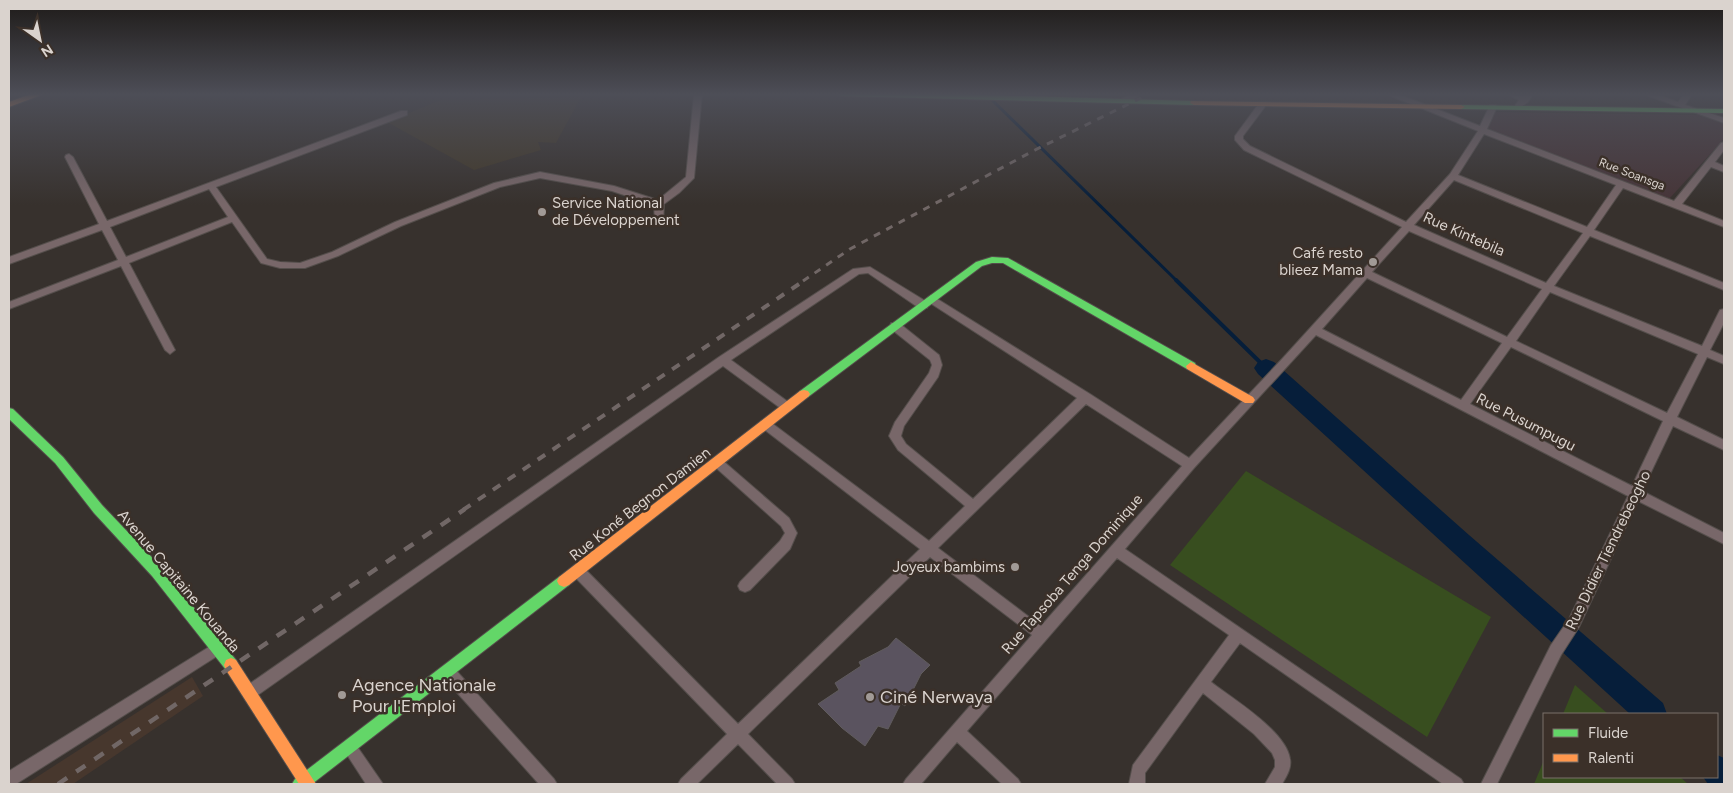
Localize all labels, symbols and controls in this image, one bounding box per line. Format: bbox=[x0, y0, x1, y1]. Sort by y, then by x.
north arrow bbox=[15, 15, 65, 65]
text: N bbox=[38, 40, 56, 61]
street label: Rue Soansga bbox=[1597, 155, 1667, 193]
place label: Service National de Développement bbox=[552, 194, 680, 229]
marker: Service National de Développement bbox=[536, 206, 548, 218]
street label: Rue Kintebila bbox=[1420, 208, 1508, 260]
place label: Café resto blieez Mama bbox=[1279, 244, 1363, 279]
marker: Café resto blieez Mama bbox=[1367, 256, 1379, 268]
street label: Rue Pusumpugu bbox=[1473, 389, 1579, 455]
street label: Rue Koné Begnon Damien bbox=[566, 443, 714, 565]
street label: Rue Didier Tiendrebeogho bbox=[1562, 467, 1654, 632]
street label: Rue Tapsoba Tenga Dominique bbox=[998, 490, 1146, 658]
street label: Avenue Capitaine Kouanda bbox=[114, 506, 244, 656]
place label: Joyeux bambims bbox=[892, 558, 1005, 576]
marker: Joyeux bambims bbox=[1009, 561, 1021, 573]
place label: Agence Nationale Pour l'Emploi bbox=[352, 674, 496, 717]
place label: Ciné Nerwaya bbox=[880, 686, 993, 708]
marker: Agence Nationale Pour l'Emploi bbox=[336, 689, 348, 701]
marker: Ciné Nerwaya bbox=[864, 691, 876, 703]
legend bbox=[1543, 713, 1718, 778]
text: Fluide bbox=[1588, 724, 1628, 742]
text: Ralenti bbox=[1588, 749, 1634, 767]

